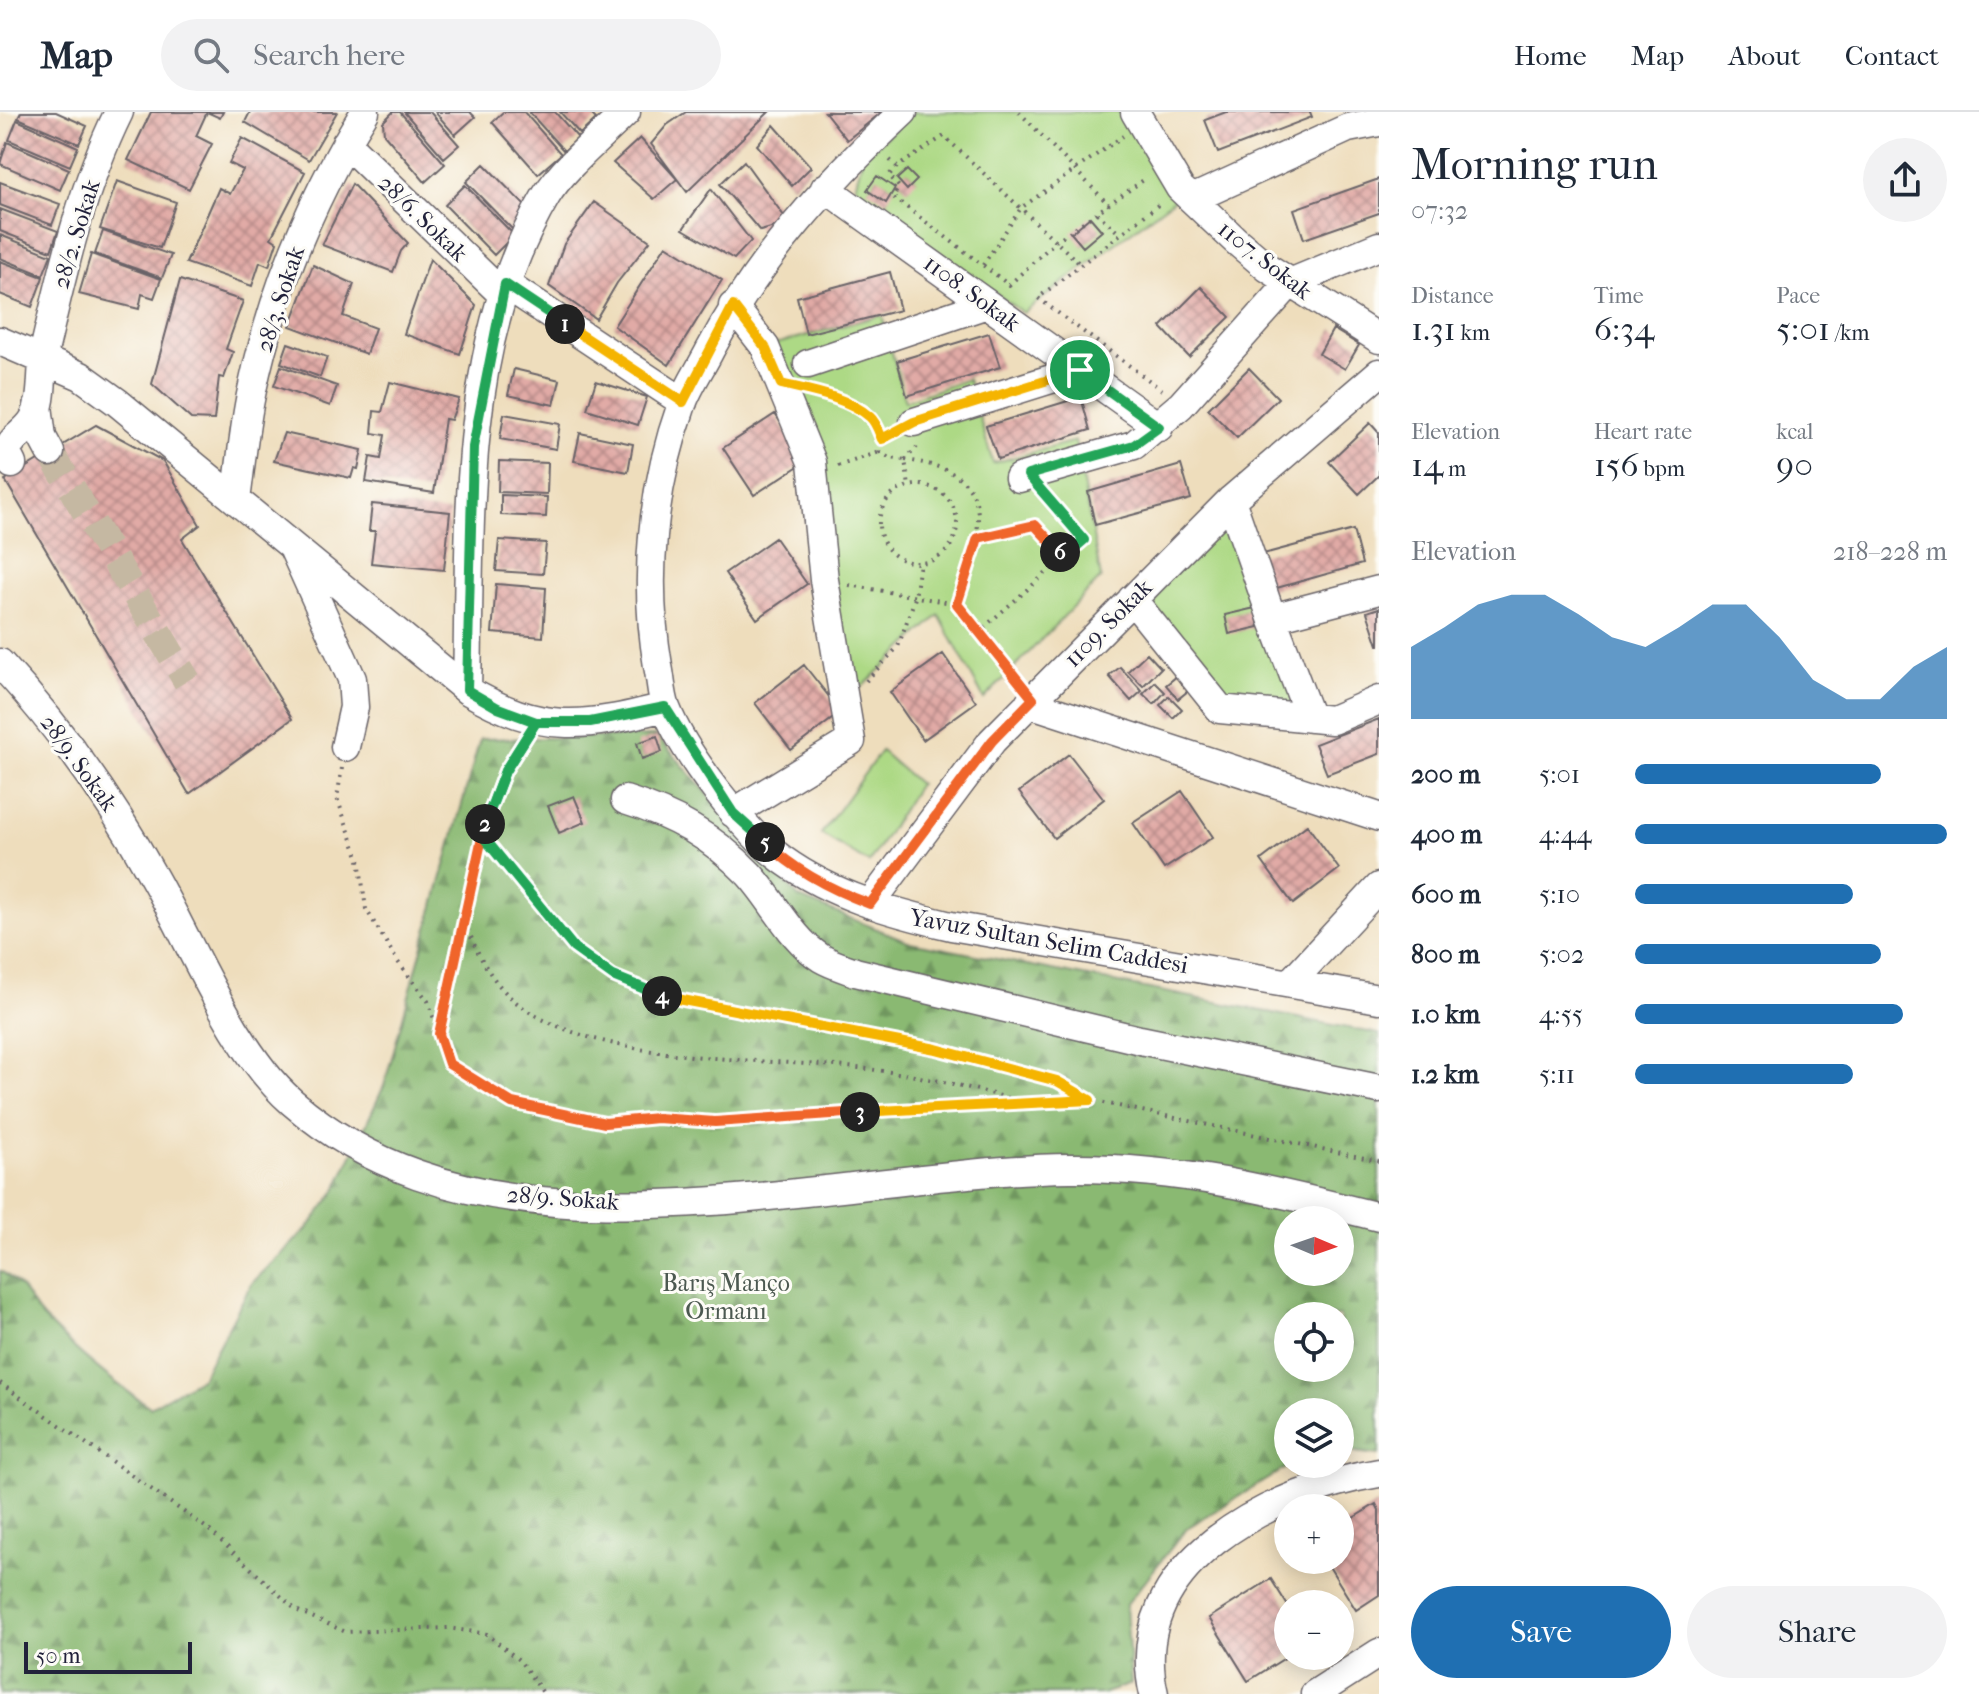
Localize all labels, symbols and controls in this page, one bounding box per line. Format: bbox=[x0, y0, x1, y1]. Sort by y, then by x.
search box bbox=[161, 19, 721, 91]
text: Map bbox=[40, 33, 113, 78]
icon: search bbox=[189, 33, 233, 77]
text: Search here bbox=[253, 38, 405, 73]
text: Home bbox=[1514, 39, 1587, 72]
text: Map bbox=[1631, 39, 1684, 72]
text: About bbox=[1728, 39, 1801, 72]
text: Contact bbox=[1845, 39, 1939, 72]
button: share bbox=[1863, 138, 1947, 222]
text: Morning run bbox=[1411, 139, 1658, 190]
street label: 28/6. Sokak bbox=[373, 169, 474, 268]
street label: 28/2. Sokak bbox=[46, 176, 106, 292]
text: 07:32 bbox=[1411, 195, 1468, 226]
street label: 1107. Sokak bbox=[1213, 215, 1318, 306]
street label: 28/3. Sokak bbox=[250, 242, 311, 356]
street label: 1108. Sokak bbox=[918, 249, 1026, 338]
text: Distance bbox=[1411, 283, 1494, 309]
text: Time bbox=[1594, 283, 1644, 309]
text: Pace bbox=[1776, 283, 1820, 309]
pin: 1 bbox=[545, 304, 585, 344]
text: 1.31 bbox=[1411, 309, 1456, 349]
text: 6:34 bbox=[1594, 309, 1654, 349]
text: 5:01 bbox=[1776, 309, 1830, 349]
text: 1 bbox=[561, 311, 569, 337]
text: km bbox=[1456, 320, 1490, 346]
text: /km bbox=[1830, 320, 1870, 346]
pin bbox=[1046, 336, 1114, 404]
icon: arrive bbox=[1058, 348, 1102, 392]
text: Elevation bbox=[1411, 419, 1500, 445]
text: Heart rate bbox=[1594, 419, 1692, 445]
text: kcal bbox=[1776, 419, 1813, 445]
text: 14 bbox=[1411, 445, 1443, 485]
text: 156 bbox=[1594, 445, 1639, 485]
text: 90 bbox=[1776, 445, 1813, 485]
text: m bbox=[1443, 456, 1466, 482]
text: bpm bbox=[1639, 456, 1685, 482]
pin: 6 bbox=[1040, 532, 1080, 572]
text: Elevation bbox=[1411, 536, 1516, 567]
text: 218–228 m bbox=[1833, 536, 1947, 567]
text: 6 bbox=[1054, 539, 1066, 565]
street label: 1109. Sokak bbox=[1058, 573, 1158, 673]
street label: 28/9. Sokak bbox=[35, 709, 124, 817]
text: 200 m bbox=[1411, 759, 1480, 790]
text: 5:01 bbox=[1539, 759, 1580, 790]
pin: 2 bbox=[465, 804, 505, 844]
text: 2 bbox=[479, 811, 491, 837]
text: 400 m bbox=[1411, 819, 1482, 850]
text: 4:44 bbox=[1539, 819, 1591, 850]
pin: 5 bbox=[745, 822, 785, 862]
text: 5 bbox=[760, 829, 770, 855]
text: 600 m bbox=[1411, 879, 1481, 910]
text: 5:10 bbox=[1539, 879, 1580, 910]
street label: Yavuz Sultan Selim Caddesi bbox=[907, 903, 1190, 979]
text: 800 m bbox=[1411, 939, 1480, 970]
text: 5:02 bbox=[1539, 939, 1584, 970]
pin: 4 bbox=[642, 976, 682, 1016]
text: 4 bbox=[656, 983, 669, 1009]
text: 1.0 km bbox=[1411, 999, 1480, 1030]
text: 4:55 bbox=[1539, 999, 1583, 1030]
text: 1.2 km bbox=[1411, 1059, 1479, 1090]
text: 5:11 bbox=[1539, 1059, 1575, 1090]
pin: 3 bbox=[840, 1092, 880, 1132]
text: 3 bbox=[855, 1099, 865, 1125]
street label: 28/9. Sokak bbox=[506, 1180, 621, 1216]
north arrow bbox=[1274, 1206, 1354, 1286]
map controls bbox=[1274, 1206, 1354, 1670]
park label: Barış Manço Ormanı bbox=[662, 1269, 790, 1325]
button: locate bbox=[1274, 1302, 1354, 1382]
button: layers bbox=[1274, 1398, 1354, 1478]
button: + bbox=[1274, 1494, 1354, 1574]
button: Save bbox=[1411, 1586, 1671, 1678]
button: Share bbox=[1687, 1586, 1947, 1678]
button: − bbox=[1274, 1590, 1354, 1670]
scale bar bbox=[24, 1638, 192, 1674]
text: 50 m bbox=[36, 1643, 81, 1669]

